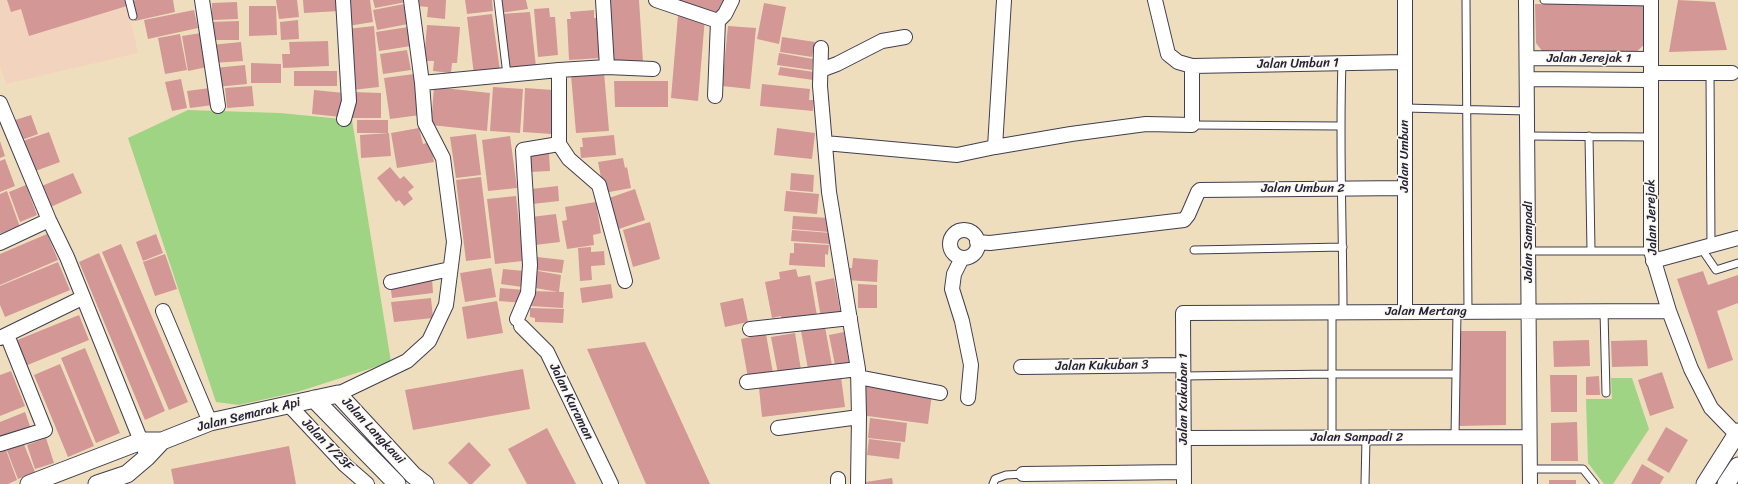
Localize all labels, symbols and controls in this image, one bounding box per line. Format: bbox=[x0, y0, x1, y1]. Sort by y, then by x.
street label: Jalan Jerejak 1 bbox=[1547, 51, 1631, 67]
street label: Jalan Umbun 1 bbox=[1257, 55, 1339, 73]
street label: Jalan Umbun bbox=[1397, 120, 1413, 192]
street label: Jalan Jerejak bbox=[1643, 179, 1661, 255]
street label: Jalan Umbun 2 bbox=[1261, 181, 1345, 197]
street label: Jalan Sampadi bbox=[1521, 201, 1537, 283]
street label: Jalan Mertang bbox=[1385, 304, 1467, 320]
street label: Jalan Kukuban 1 bbox=[1176, 353, 1192, 445]
street label: Jalan Kukuban 3 bbox=[1055, 357, 1149, 375]
street label: Jalan Kuraman bbox=[546, 361, 596, 443]
street label: Jalan Langkawi bbox=[338, 394, 408, 468]
street label: Jalan Semarak Api bbox=[196, 395, 302, 435]
street label: Jalan 1/23F bbox=[298, 415, 356, 475]
street label: Jalan Sampadi 2 bbox=[1311, 430, 1403, 446]

